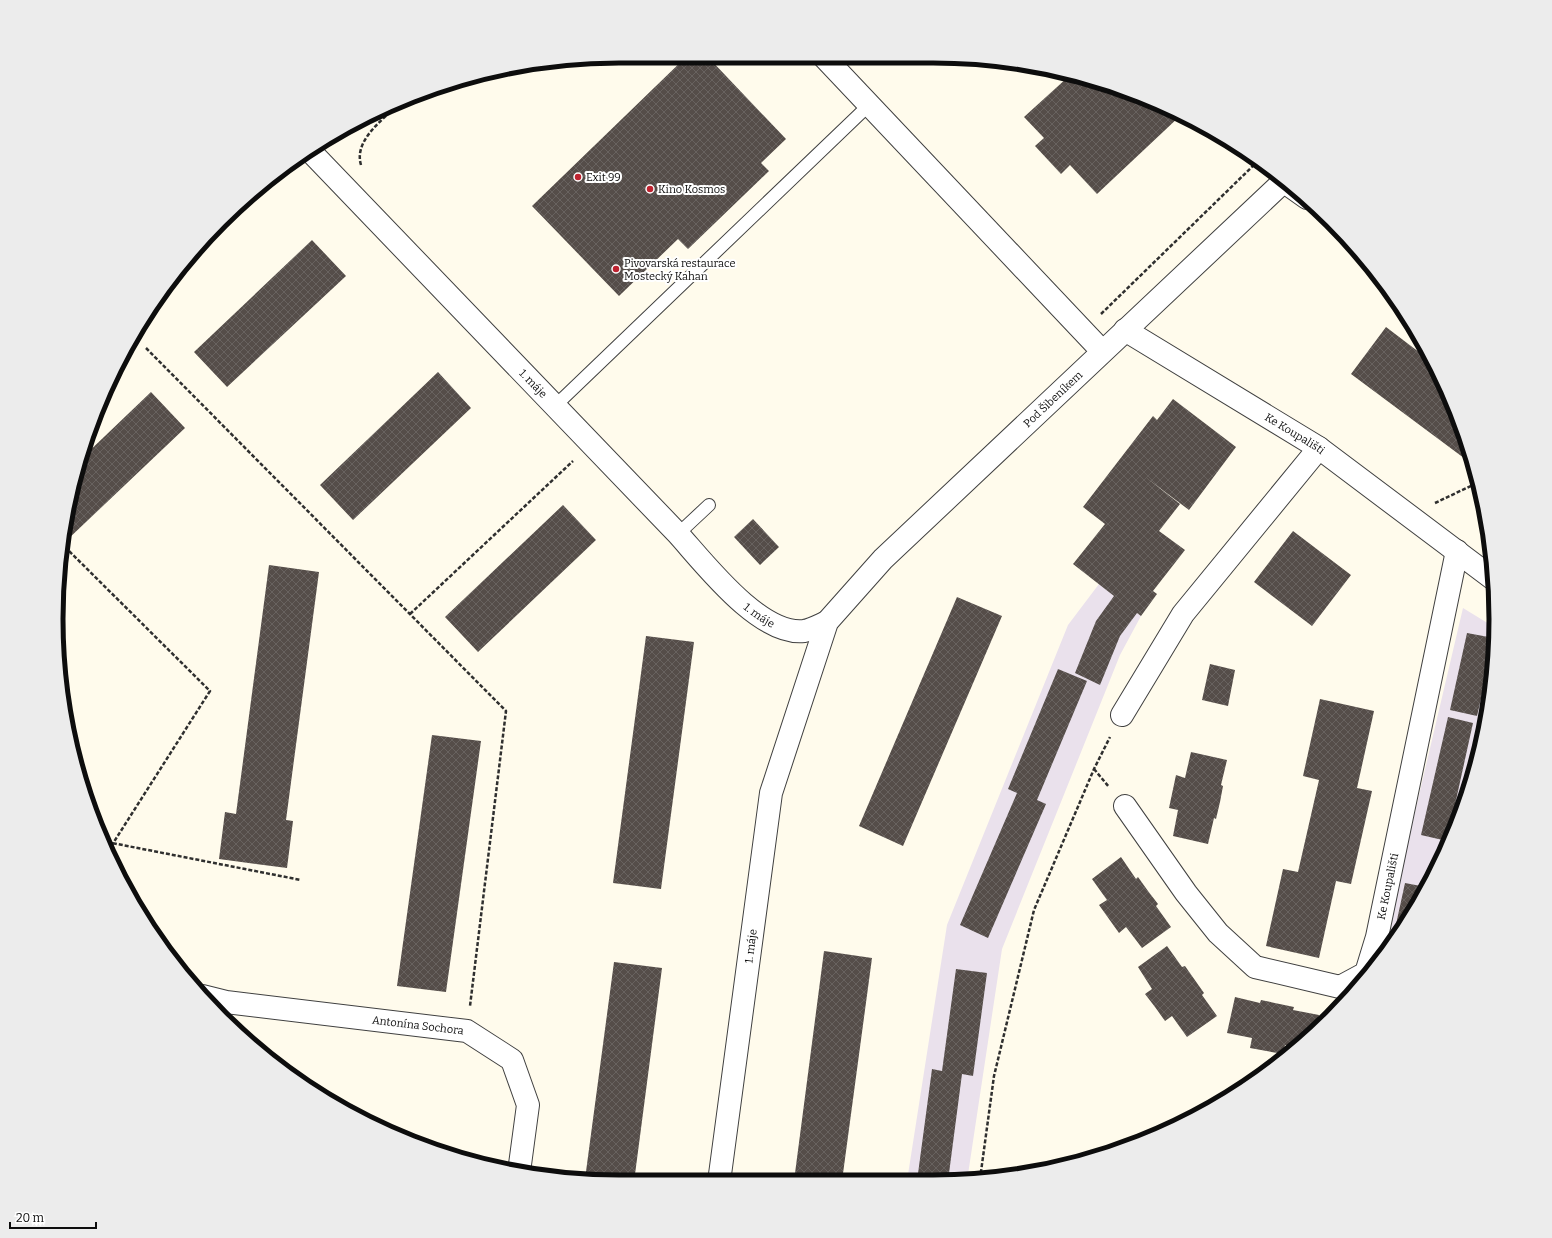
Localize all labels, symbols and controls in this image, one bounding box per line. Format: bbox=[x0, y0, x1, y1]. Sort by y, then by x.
place label: Exit 99 bbox=[586, 171, 621, 184]
marker: Exit 99 bbox=[573, 172, 583, 182]
place label: Kino Kosmos bbox=[658, 183, 725, 196]
marker: Kino Kosmos bbox=[645, 184, 655, 194]
place label: Pivovarská restaurace Mostecký Kahan bbox=[624, 257, 736, 283]
marker: Pivovarská restaurace Mostecký Kahan bbox=[611, 264, 621, 274]
street label: 1. máje bbox=[516, 367, 550, 401]
street label: Pod Šibeníkem bbox=[1021, 368, 1086, 430]
street label: Ke Koupališti bbox=[1262, 411, 1328, 458]
street label: 1. máje bbox=[741, 601, 777, 631]
street label: Ke Koupališti bbox=[1375, 851, 1401, 921]
street label: 1. máje bbox=[742, 928, 760, 964]
street label: Antonína Sochora bbox=[371, 1014, 464, 1038]
scale bar bbox=[10, 1204, 96, 1230]
text: 20 m bbox=[16, 1211, 45, 1225]

